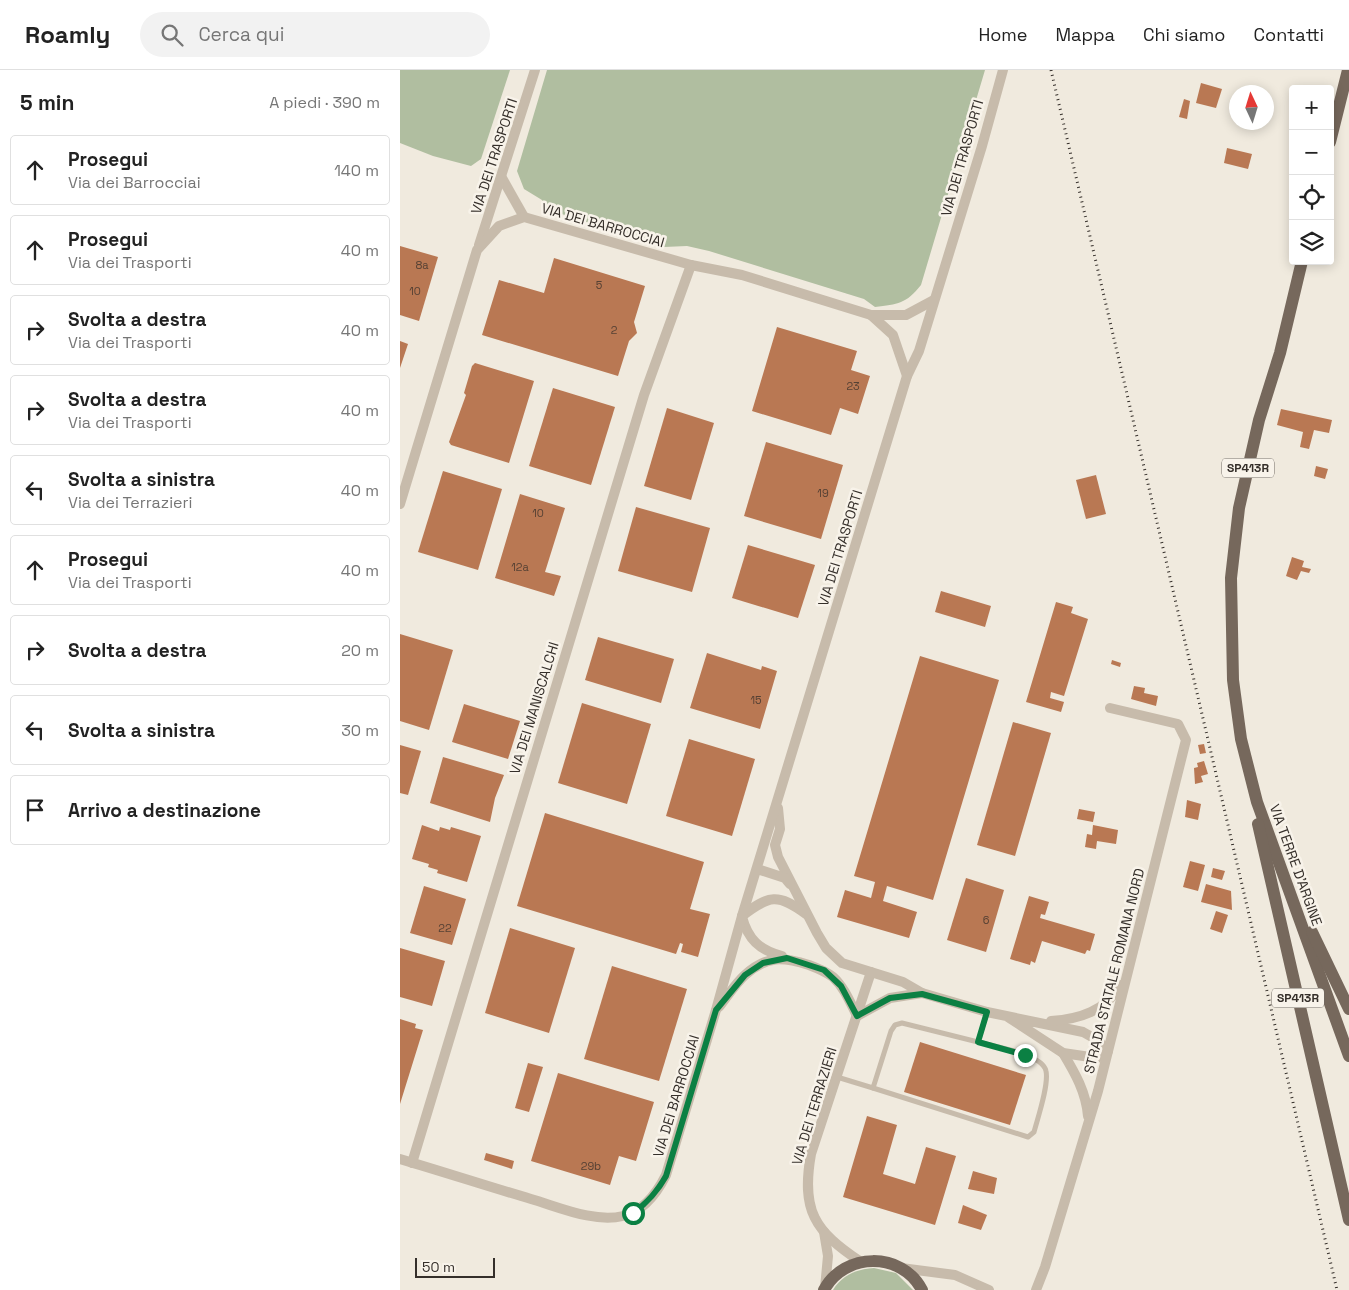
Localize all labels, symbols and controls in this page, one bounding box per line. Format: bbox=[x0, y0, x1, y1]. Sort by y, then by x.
search box bbox=[140, 12, 490, 57]
text: Roamly bbox=[25, 19, 110, 50]
icon: search bbox=[158, 21, 186, 49]
text: Cerca qui bbox=[198, 22, 284, 47]
text: Home bbox=[978, 23, 1028, 46]
text: Mappa bbox=[1056, 23, 1115, 46]
text: Chi siamo bbox=[1143, 23, 1225, 46]
text: Contatti bbox=[1253, 23, 1324, 46]
north arrow bbox=[1229, 85, 1274, 130]
map controls bbox=[1289, 85, 1334, 265]
button: + bbox=[1289, 85, 1334, 130]
text: 5 min bbox=[20, 89, 74, 116]
text: A piedi · 390 m bbox=[269, 92, 380, 113]
street label: VIA DEI TRASPORTI bbox=[467, 96, 521, 216]
street label: VIA DEI TRASPORTI bbox=[937, 98, 987, 218]
button: − bbox=[1289, 130, 1334, 175]
text: Prosegui bbox=[68, 147, 148, 172]
icon: ahead bbox=[21, 156, 49, 184]
text: 140 m bbox=[334, 160, 379, 181]
text: Via dei Barrocciai bbox=[68, 172, 201, 193]
button: locate bbox=[1289, 175, 1334, 220]
street label: VIA DEI BARROCCIAI bbox=[539, 199, 667, 251]
button: layers bbox=[1289, 220, 1334, 265]
text: Prosegui bbox=[68, 227, 148, 252]
icon: ahead bbox=[21, 236, 49, 264]
text: 40 m bbox=[341, 240, 379, 261]
text: Via dei Trasporti bbox=[68, 252, 192, 273]
house number: 8a bbox=[415, 258, 429, 272]
house number: 5 bbox=[596, 278, 603, 292]
house number: 10 bbox=[409, 284, 421, 298]
text: Svolta a destra bbox=[68, 307, 206, 332]
icon: right bbox=[21, 316, 49, 344]
text: 40 m bbox=[341, 320, 379, 341]
house number: 2 bbox=[611, 323, 618, 337]
text: Via dei Trasporti bbox=[68, 332, 192, 353]
house number: 23 bbox=[846, 379, 860, 393]
text: Svolta a destra bbox=[68, 387, 206, 412]
icon: right bbox=[21, 396, 49, 424]
text: 40 m bbox=[341, 400, 379, 421]
text: Via dei Trasporti bbox=[68, 412, 192, 433]
road number: SP413R bbox=[1222, 458, 1274, 478]
text: Svolta a sinistra bbox=[68, 467, 215, 492]
icon: left bbox=[21, 476, 49, 504]
text: 40 m bbox=[341, 480, 379, 501]
house number: 19 bbox=[817, 486, 829, 500]
street label: VIA DEI TRASPORTI bbox=[814, 488, 866, 608]
text: Via dei Terrazieri bbox=[68, 492, 192, 513]
house number: 10 bbox=[532, 506, 544, 520]
text: Prosegui bbox=[68, 547, 148, 572]
icon: ahead bbox=[21, 556, 49, 584]
text: 40 m bbox=[341, 560, 379, 581]
house number: 12a bbox=[511, 560, 529, 574]
text: Via dei Trasporti bbox=[68, 572, 192, 593]
icon: right bbox=[21, 636, 49, 664]
text: Svolta a destra bbox=[68, 638, 206, 663]
text: 20 m bbox=[341, 640, 379, 661]
street label: VIA DEI MANISCALCHI bbox=[505, 640, 563, 776]
house number: 15 bbox=[750, 693, 762, 707]
icon: left bbox=[21, 716, 49, 744]
text: Svolta a sinistra bbox=[68, 718, 215, 743]
text: 30 m bbox=[341, 720, 379, 741]
icon: arrive bbox=[21, 796, 49, 824]
text: Arrivo a destinazione bbox=[68, 798, 261, 823]
street label: VIA TERRE D'ARGINE bbox=[1266, 802, 1326, 928]
street label: STRADA STATALE ROMANA NORD bbox=[1080, 866, 1148, 1076]
house number: 6 bbox=[983, 913, 990, 927]
house number: 22 bbox=[438, 921, 452, 935]
road number: SP413R bbox=[1272, 988, 1324, 1008]
street label: VIA DEI BARROCCIAI bbox=[649, 1033, 703, 1159]
route end bbox=[1014, 1044, 1037, 1067]
street label: VIA DEI TERRAZIERI bbox=[788, 1045, 840, 1167]
house number: 29b bbox=[581, 1159, 601, 1173]
route start bbox=[622, 1202, 645, 1225]
scale bar bbox=[415, 1255, 495, 1278]
text: 50 m bbox=[422, 1258, 455, 1276]

